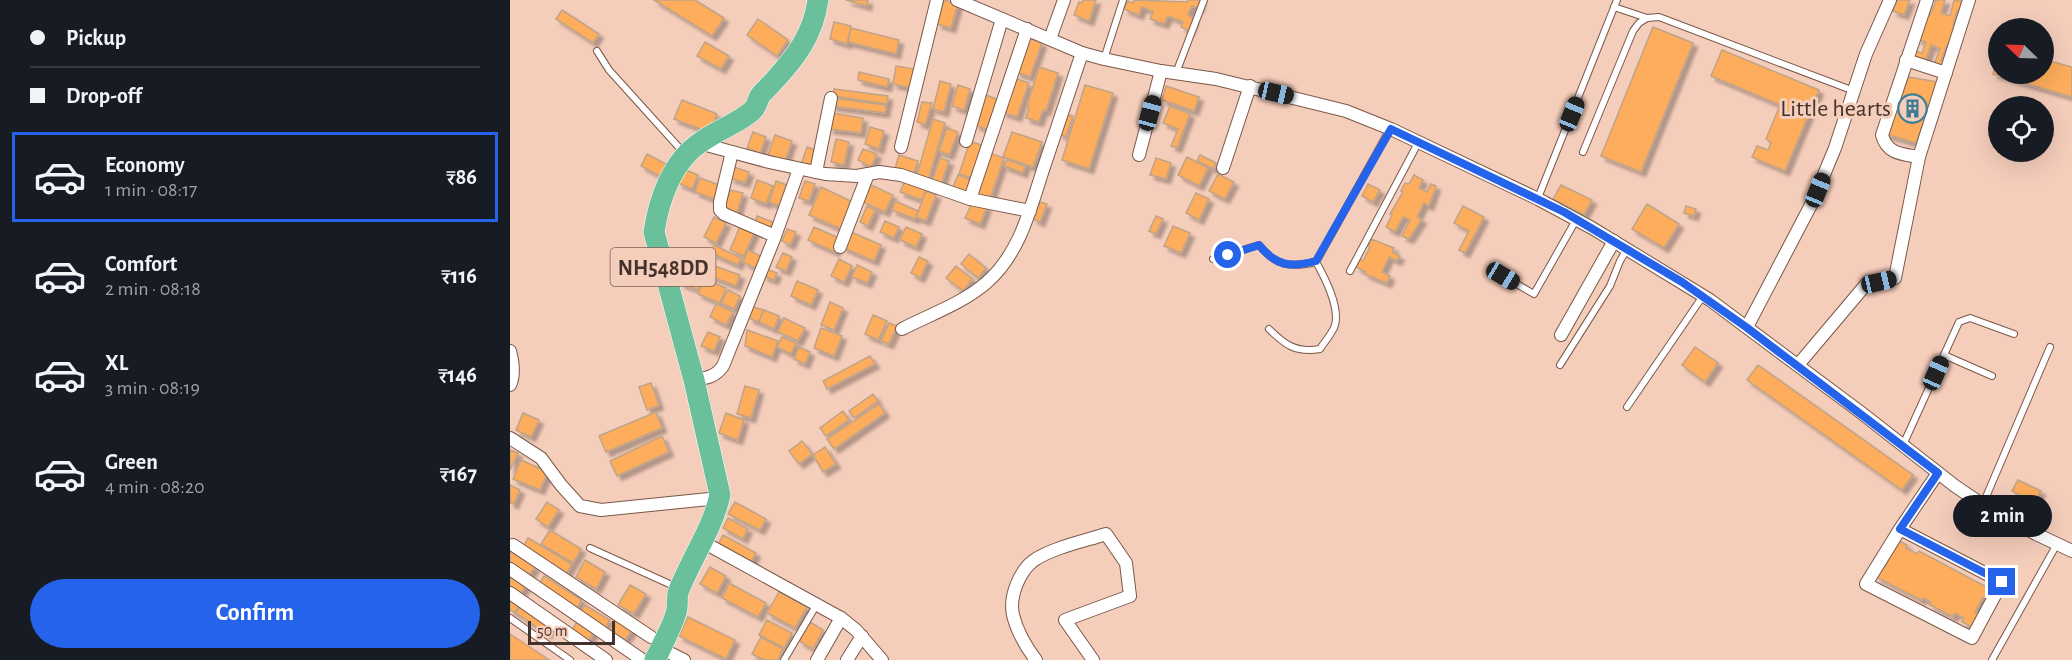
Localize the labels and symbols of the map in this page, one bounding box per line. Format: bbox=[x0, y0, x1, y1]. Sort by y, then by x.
north arrow bbox=[1988, 18, 2054, 84]
car bbox=[1256, 80, 1296, 106]
building icon: Little hearts bbox=[1896, 92, 1928, 124]
car bbox=[1137, 93, 1163, 133]
car bbox=[1557, 94, 1587, 134]
place label: Little hearts bbox=[1780, 97, 1891, 121]
car bbox=[1803, 170, 1833, 210]
route start bbox=[1214, 241, 1241, 268]
road number: NH548DD bbox=[610, 248, 716, 286]
car bbox=[1483, 259, 1523, 293]
car bbox=[1859, 269, 1899, 295]
car bbox=[1920, 353, 1952, 393]
callout: 2 min bbox=[1952, 495, 2051, 537]
route end bbox=[1988, 568, 2015, 595]
scale bar bbox=[528, 618, 615, 646]

